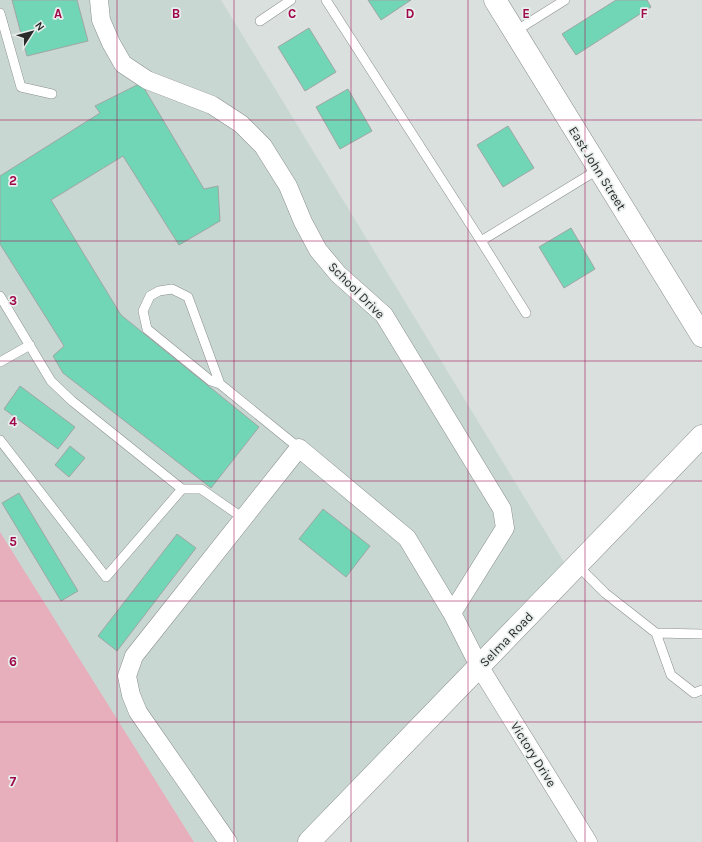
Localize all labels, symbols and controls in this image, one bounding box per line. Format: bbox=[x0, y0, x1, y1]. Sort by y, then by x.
text: A bbox=[54, 6, 62, 21]
text: B bbox=[172, 6, 180, 21]
text: C bbox=[288, 6, 296, 21]
text: D bbox=[406, 6, 415, 21]
text: E bbox=[522, 6, 530, 21]
text: F bbox=[640, 6, 648, 21]
north arrow bbox=[12, 12, 52, 52]
text: N bbox=[32, 19, 47, 33]
street label: East John Street bbox=[566, 124, 629, 213]
text: 2 bbox=[9, 173, 17, 188]
street label: School Drive bbox=[325, 259, 388, 322]
text: 3 bbox=[9, 293, 17, 308]
text: 4 bbox=[9, 414, 17, 429]
text: 5 bbox=[9, 534, 17, 549]
street label: Selma Road bbox=[476, 609, 536, 670]
text: 6 bbox=[9, 654, 17, 669]
street label: Victory Drive bbox=[508, 719, 560, 790]
text: 7 bbox=[10, 774, 17, 789]

